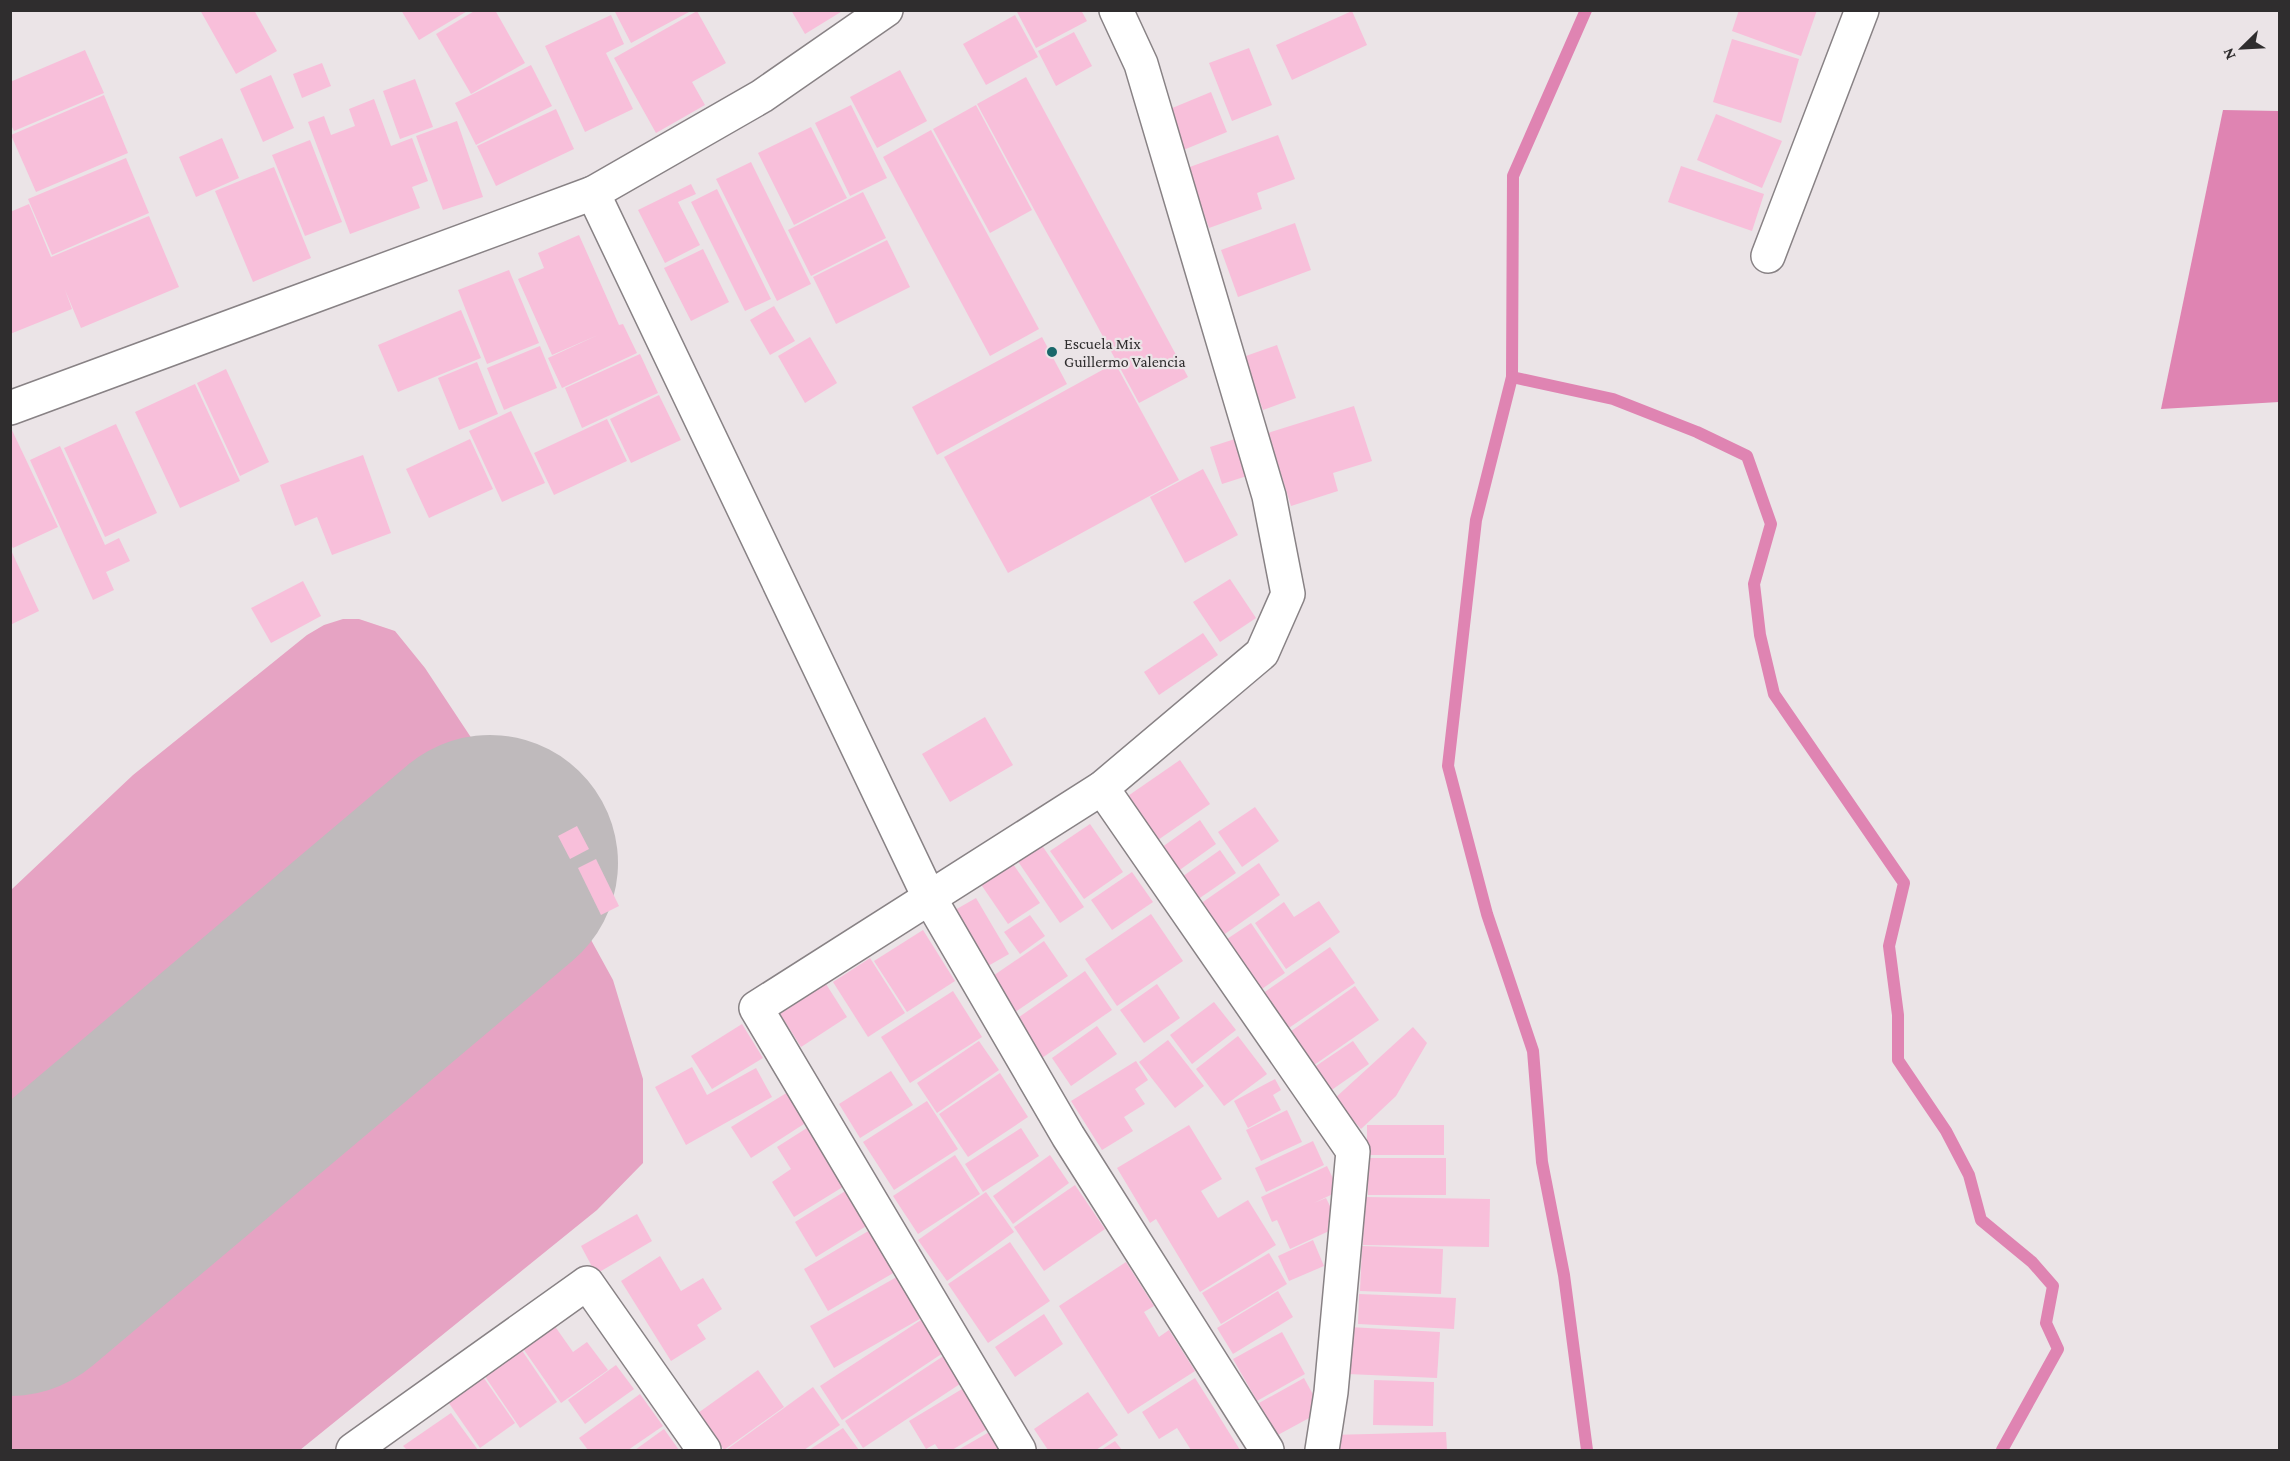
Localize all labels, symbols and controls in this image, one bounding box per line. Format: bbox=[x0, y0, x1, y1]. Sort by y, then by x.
north arrow bbox=[2212, 18, 2272, 78]
text: N bbox=[2219, 45, 2239, 62]
place label: Escuela Mix Guillermo Valencia bbox=[1064, 335, 1186, 370]
marker: Escuela Mix Guillermo Valencia bbox=[1045, 345, 1059, 359]

